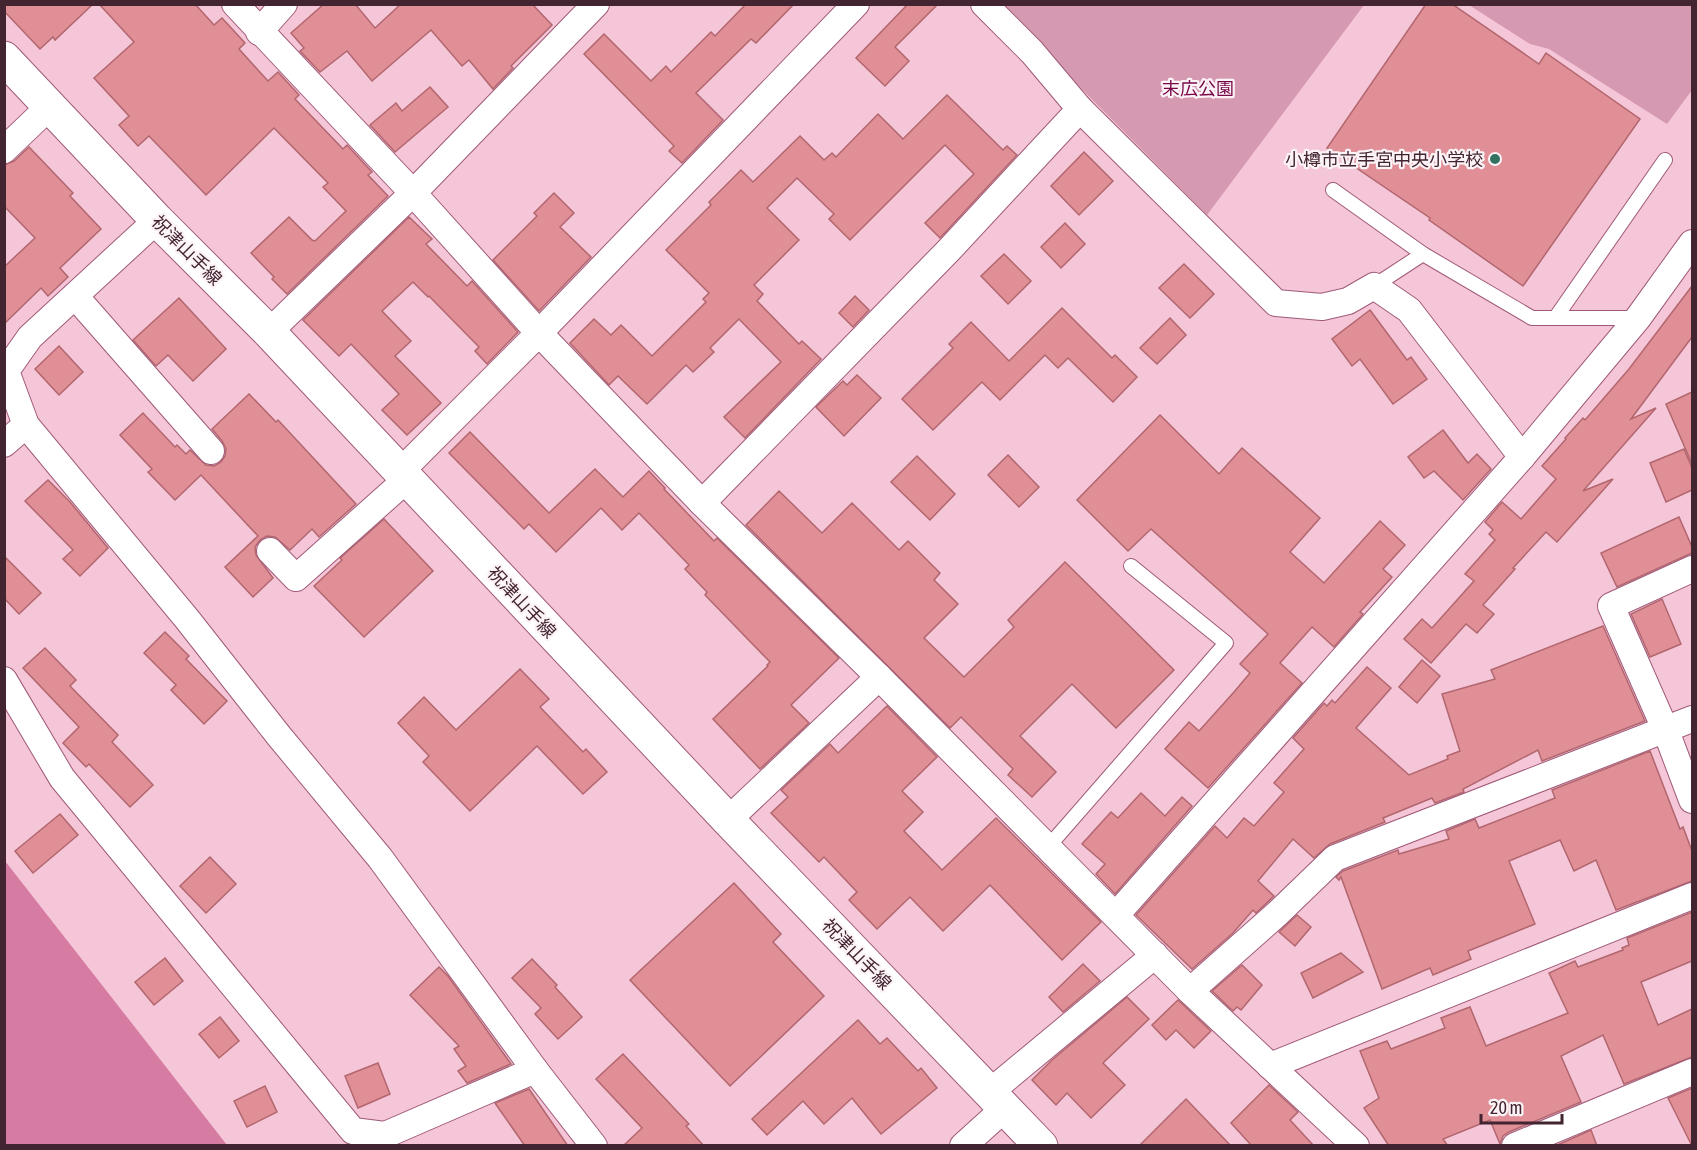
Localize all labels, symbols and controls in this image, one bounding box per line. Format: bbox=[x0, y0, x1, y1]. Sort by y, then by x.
park label: 末広公園 bbox=[1162, 78, 1234, 99]
place label: 小樽市立手宮中央小学校 bbox=[1285, 149, 1483, 170]
marker: 小樽市立手宮中央小学校 bbox=[1488, 152, 1502, 166]
street label: 祝津山手線 bbox=[148, 211, 226, 289]
street label: 祝津山手線 bbox=[484, 562, 560, 642]
street label: 祝津山手線 bbox=[818, 914, 896, 994]
scale bar bbox=[1481, 1087, 1562, 1125]
text: 20 m bbox=[1490, 1097, 1522, 1118]

